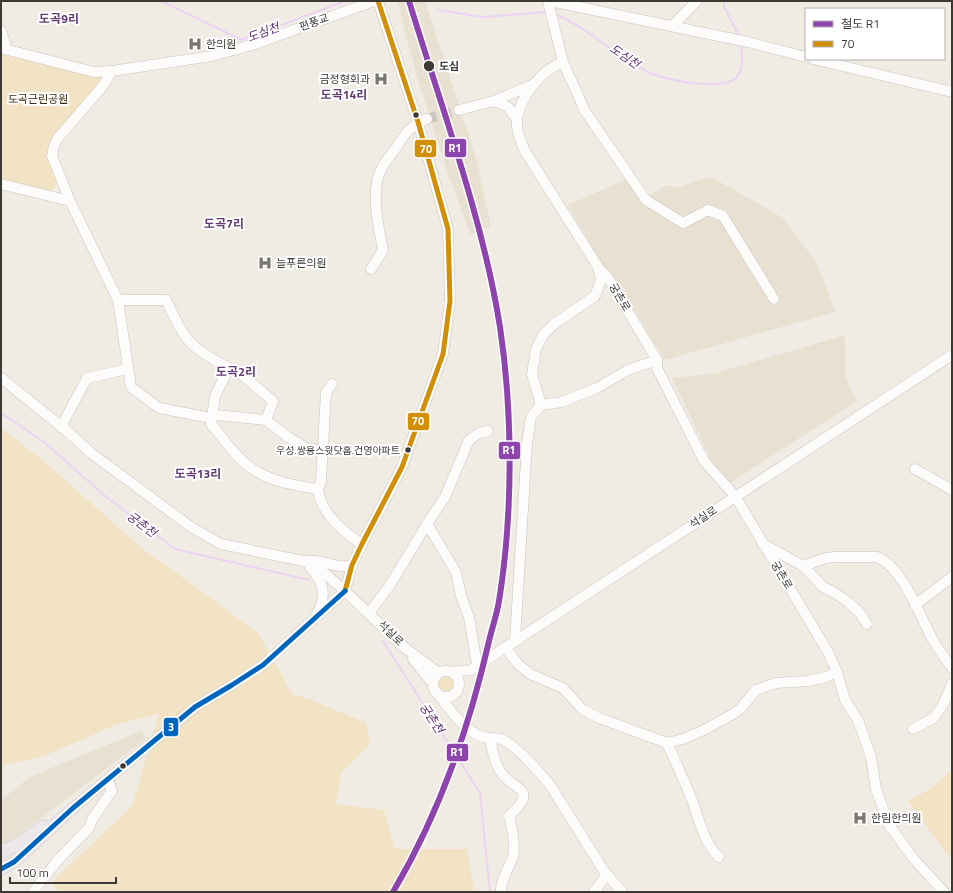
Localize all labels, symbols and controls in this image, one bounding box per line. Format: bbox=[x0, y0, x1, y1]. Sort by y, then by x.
legend bbox=[805, 8, 945, 60]
district label: 도곡9리 bbox=[39, 9, 79, 28]
street label: 편풍교 bbox=[297, 9, 331, 35]
text: 철도 R1 bbox=[841, 14, 880, 33]
water label: 도심천 bbox=[244, 17, 284, 47]
text: 70 bbox=[841, 34, 855, 53]
hospital icon: 한의원 bbox=[187, 36, 203, 52]
place label: 한의원 bbox=[206, 36, 236, 52]
water label: 도심천 bbox=[606, 39, 646, 74]
place label: 도심 bbox=[439, 58, 459, 74]
marker: 도심 bbox=[422, 59, 436, 73]
place label: 금정형회과 bbox=[319, 71, 370, 87]
hospital icon: 금정형회과 bbox=[373, 71, 389, 87]
district label: 도곡14리 bbox=[321, 85, 367, 104]
park label: 도곡근린공원 bbox=[8, 91, 68, 107]
unlabelled marker bbox=[411, 110, 421, 120]
line badge: R1 bbox=[444, 138, 467, 158]
line badge: 70 bbox=[414, 139, 437, 158]
text: R1 bbox=[449, 140, 461, 156]
text: 70 bbox=[420, 141, 432, 157]
district label: 도곡7리 bbox=[204, 214, 244, 233]
hospital icon: 늘푸른의원 bbox=[257, 255, 273, 271]
place label: 늘푸른의원 bbox=[276, 255, 327, 271]
street label: 궁촌로 bbox=[605, 280, 635, 314]
district label: 도곡2리 bbox=[216, 362, 256, 381]
line badge: 70 bbox=[407, 412, 430, 431]
text: 70 bbox=[412, 413, 424, 429]
line badge: R1 bbox=[498, 441, 521, 460]
text: R1 bbox=[503, 442, 515, 458]
place label: 우성.쌍용스윗닷홈.건영아파트 bbox=[276, 443, 400, 458]
marker: 우성.쌍용스윗닷홈.건영아파트 bbox=[403, 445, 413, 455]
district label: 도곡13리 bbox=[175, 464, 221, 483]
street label: 석실로 bbox=[686, 502, 720, 532]
water label: 궁촌천 bbox=[123, 506, 163, 543]
street label: 궁촌로 bbox=[767, 558, 797, 592]
street label: 석실로 bbox=[375, 617, 407, 649]
water label: 궁촌천 bbox=[415, 699, 450, 739]
line badge: 3 bbox=[163, 717, 179, 737]
text: 3 bbox=[168, 719, 174, 735]
line badge: R1 bbox=[446, 743, 469, 762]
text: R1 bbox=[451, 744, 463, 760]
unlabelled marker bbox=[118, 761, 128, 771]
hospital icon: 한림한의원 bbox=[852, 810, 868, 826]
place label: 한림한의원 bbox=[871, 810, 922, 826]
scale bar bbox=[10, 859, 116, 885]
text: 100 m bbox=[16, 863, 49, 882]

